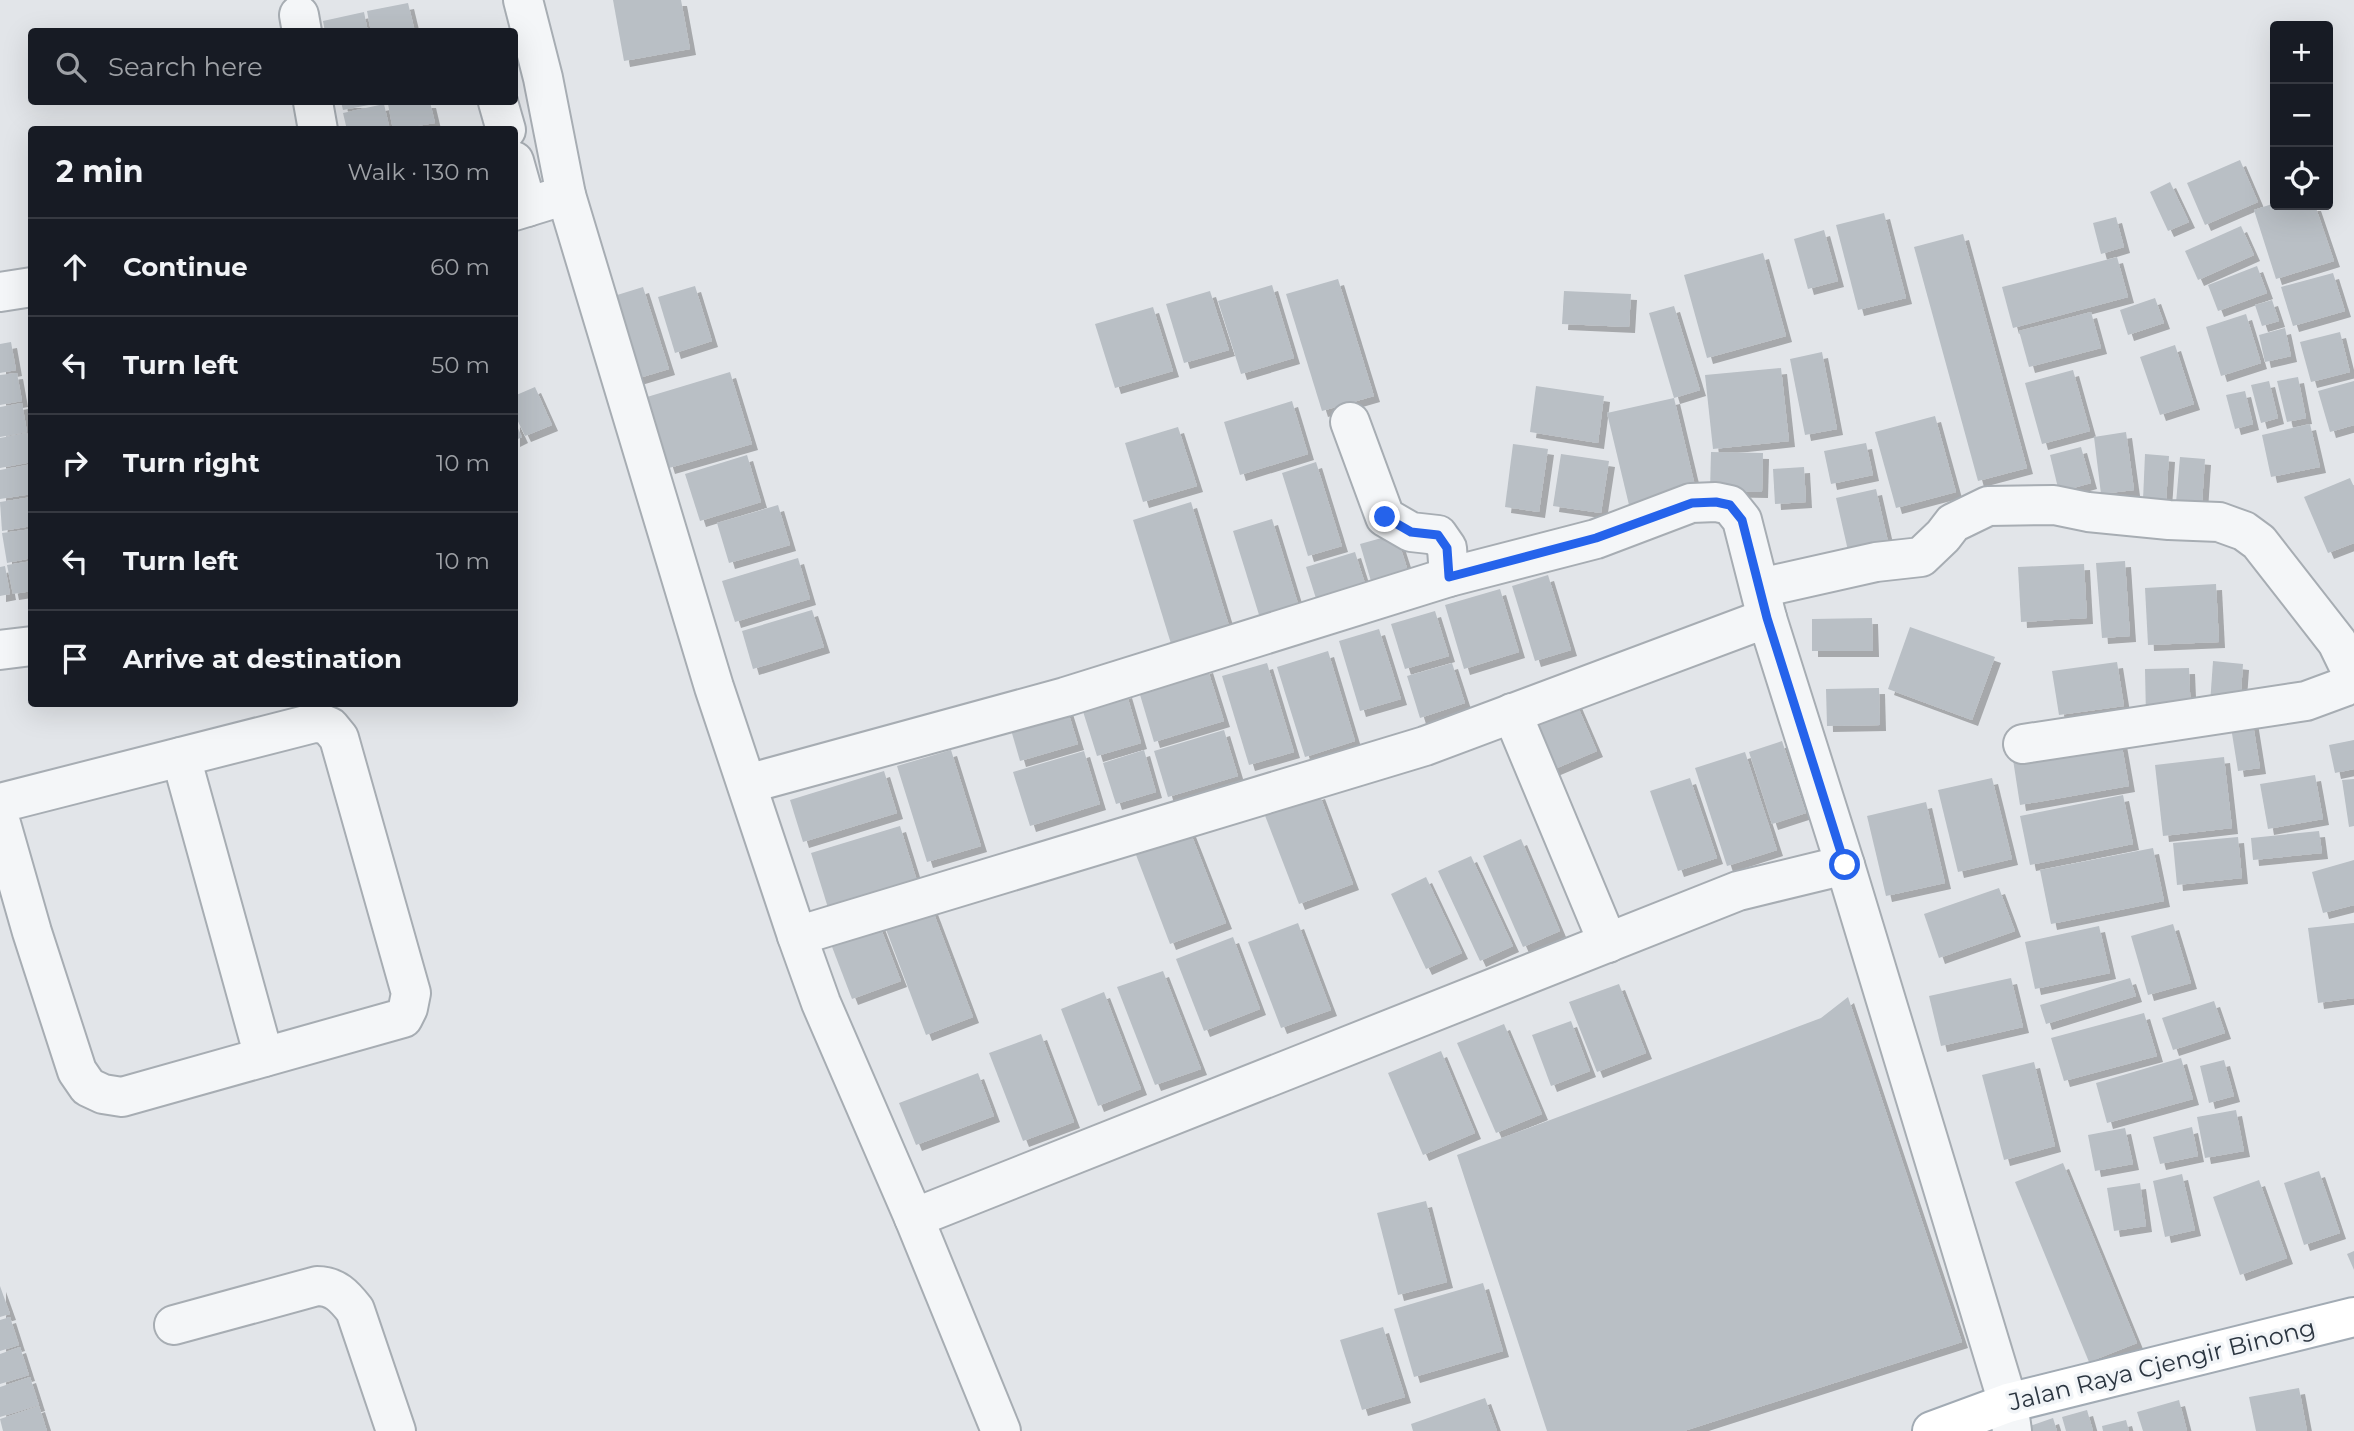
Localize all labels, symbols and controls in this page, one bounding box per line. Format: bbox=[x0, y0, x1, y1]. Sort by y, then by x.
map controls bbox=[2270, 21, 2333, 210]
button: + bbox=[2270, 21, 2333, 84]
search box bbox=[28, 28, 518, 105]
icon: search bbox=[52, 48, 90, 86]
text: Search here bbox=[108, 51, 263, 83]
button: − bbox=[2270, 84, 2333, 147]
button: locate bbox=[2270, 147, 2333, 210]
text: 2 min bbox=[56, 153, 143, 190]
text: Walk · 130 m bbox=[347, 158, 490, 186]
icon: ahead bbox=[56, 248, 94, 286]
text: Continue bbox=[123, 251, 248, 283]
text: 60 m bbox=[430, 253, 490, 281]
icon: left bbox=[56, 346, 94, 384]
text: Turn left bbox=[123, 349, 239, 381]
text: 50 m bbox=[431, 351, 490, 379]
icon: right bbox=[56, 444, 94, 482]
text: Turn right bbox=[123, 447, 259, 479]
text: 10 m bbox=[436, 449, 490, 477]
route end bbox=[1369, 501, 1400, 532]
icon: left bbox=[56, 542, 94, 580]
text: Turn left bbox=[123, 545, 239, 577]
text: 10 m bbox=[436, 547, 490, 575]
icon: arrive bbox=[56, 640, 94, 678]
text: Arrive at destination bbox=[123, 643, 402, 675]
route start bbox=[1829, 849, 1860, 880]
street label: Jalan Raya Cjengir Binong bbox=[2005, 1312, 2318, 1417]

